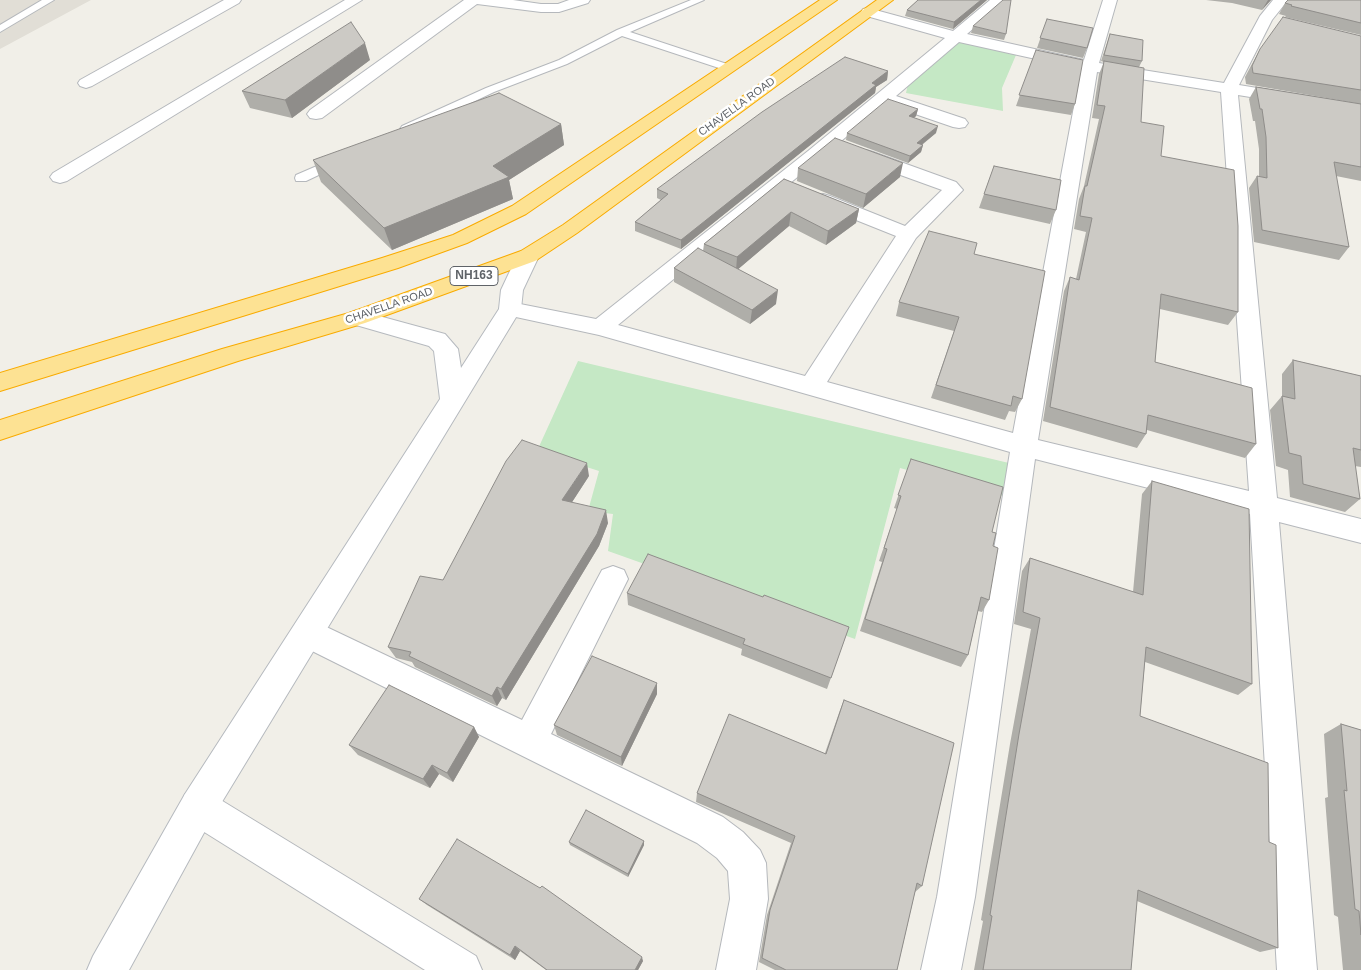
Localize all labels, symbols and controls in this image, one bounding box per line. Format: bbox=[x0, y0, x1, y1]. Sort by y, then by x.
street label: CHAVELLA ROAD bbox=[696, 75, 778, 139]
road number: NH163 bbox=[450, 266, 498, 286]
street label: CHAVELLA ROAD bbox=[344, 285, 434, 327]

